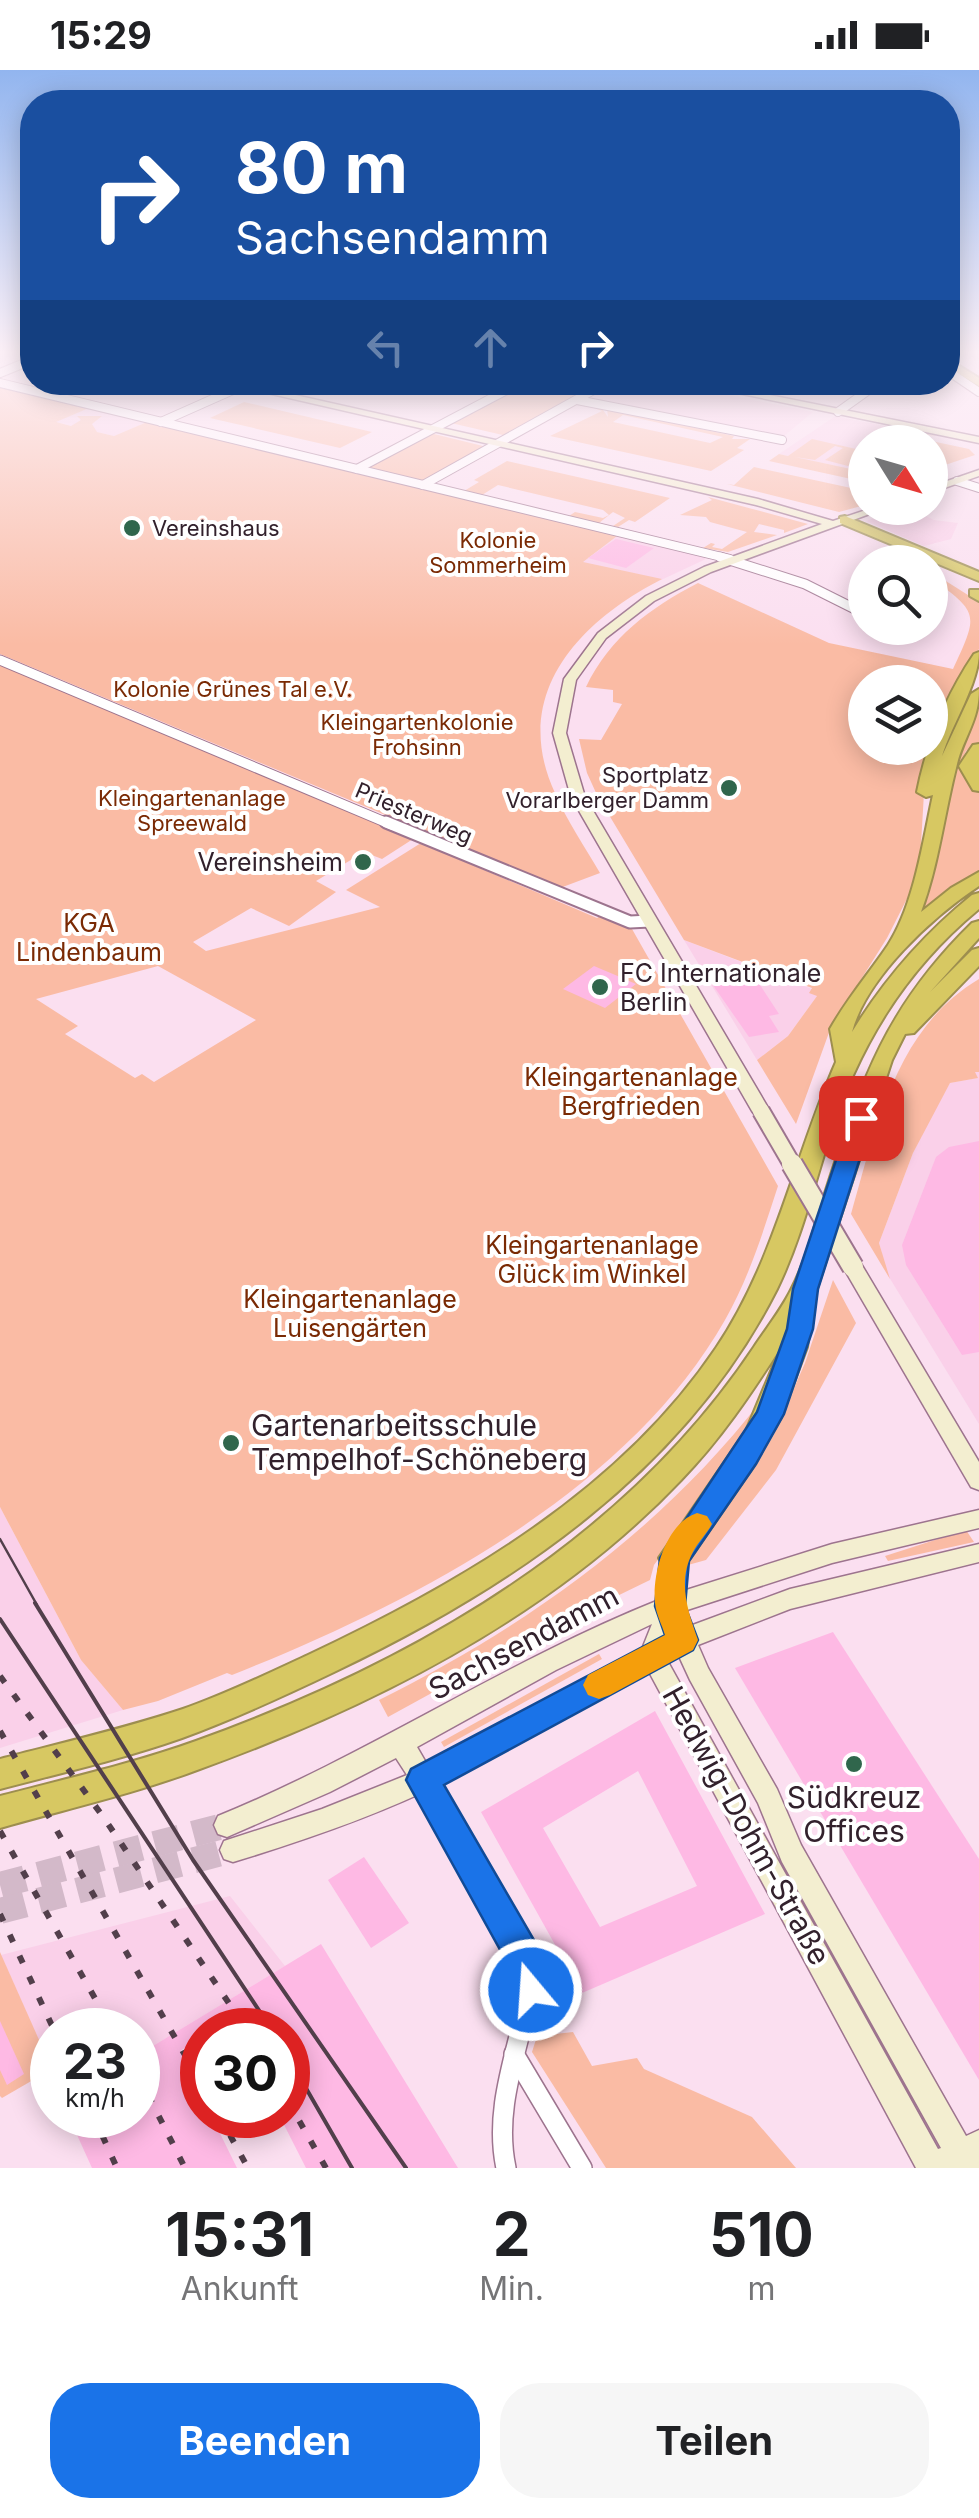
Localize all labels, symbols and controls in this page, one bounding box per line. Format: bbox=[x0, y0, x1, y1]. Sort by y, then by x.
text: 15:29 bbox=[50, 12, 152, 58]
text: 80 m bbox=[235, 125, 408, 210]
icon: right bbox=[70, 130, 200, 260]
text: Sachsendamm bbox=[235, 210, 550, 265]
icon: left bbox=[358, 320, 413, 375]
icon: ahead bbox=[463, 320, 518, 375]
icon: right bbox=[568, 320, 623, 375]
north arrow bbox=[848, 425, 948, 525]
map controls bbox=[848, 425, 948, 765]
place label: Vereinshaus bbox=[152, 515, 280, 541]
marker: Vereinshaus bbox=[121, 517, 143, 539]
park label: Kolonie Sommerheim bbox=[429, 527, 567, 578]
button: search bbox=[848, 545, 948, 645]
button: layers bbox=[848, 665, 948, 765]
park label: Kolonie Grünes Tal e.V. bbox=[113, 676, 353, 702]
park label: Kleingartenkolonie Frohsinn bbox=[321, 709, 513, 760]
place label: Sportplatz Vorarlberger Damm bbox=[505, 762, 709, 813]
street label: Priesterweg bbox=[352, 777, 476, 849]
marker: Sportplatz Vorarlberger Damm bbox=[718, 777, 740, 799]
park label: Kleingartenanlage Spreewald bbox=[98, 785, 286, 836]
place label: Vereinsheim bbox=[198, 847, 343, 877]
marker: Vereinsheim bbox=[352, 851, 374, 873]
park label: KGA Lindenbaum bbox=[16, 908, 162, 967]
place label: FC Internationale Berlin bbox=[620, 958, 821, 1017]
marker: FC Internationale Berlin bbox=[589, 976, 611, 998]
park label: Kleingartenanlage Bergfrieden bbox=[524, 1062, 738, 1121]
pin bbox=[819, 1076, 904, 1161]
icon: arrive bbox=[834, 1091, 889, 1146]
park label: Kleingartenanlage Glück im Winkel bbox=[485, 1230, 699, 1289]
park label: Kleingartenanlage Luisengärten bbox=[243, 1284, 457, 1343]
place label: Gartenarbeitsschule Tempelhof-Schöneberg bbox=[251, 1407, 587, 1477]
marker: Gartenarbeitsschule Tempelhof-Schöneberg bbox=[220, 1432, 242, 1454]
street label: Sachsendamm bbox=[422, 1577, 625, 1707]
street label: Hedwig-Dohm-Straße bbox=[655, 1680, 838, 1971]
marker: Südkreuz Offices bbox=[843, 1753, 865, 1775]
place label: Südkreuz Offices bbox=[787, 1779, 921, 1849]
position arrow bbox=[479, 1938, 583, 2042]
speed limit sign: 30 bbox=[180, 2008, 310, 2138]
text: 23 bbox=[63, 2031, 127, 2091]
text: km/h bbox=[65, 2083, 125, 2113]
text: 15:31 bbox=[165, 2198, 314, 2270]
text: 2 bbox=[493, 2198, 530, 2270]
text: 510 bbox=[709, 2198, 814, 2270]
text: Ankunft bbox=[181, 2269, 298, 2308]
text: Min. bbox=[479, 2269, 544, 2308]
text: m bbox=[747, 2269, 775, 2308]
button: Beenden bbox=[50, 2383, 480, 2498]
button: Teilen bbox=[500, 2383, 929, 2498]

